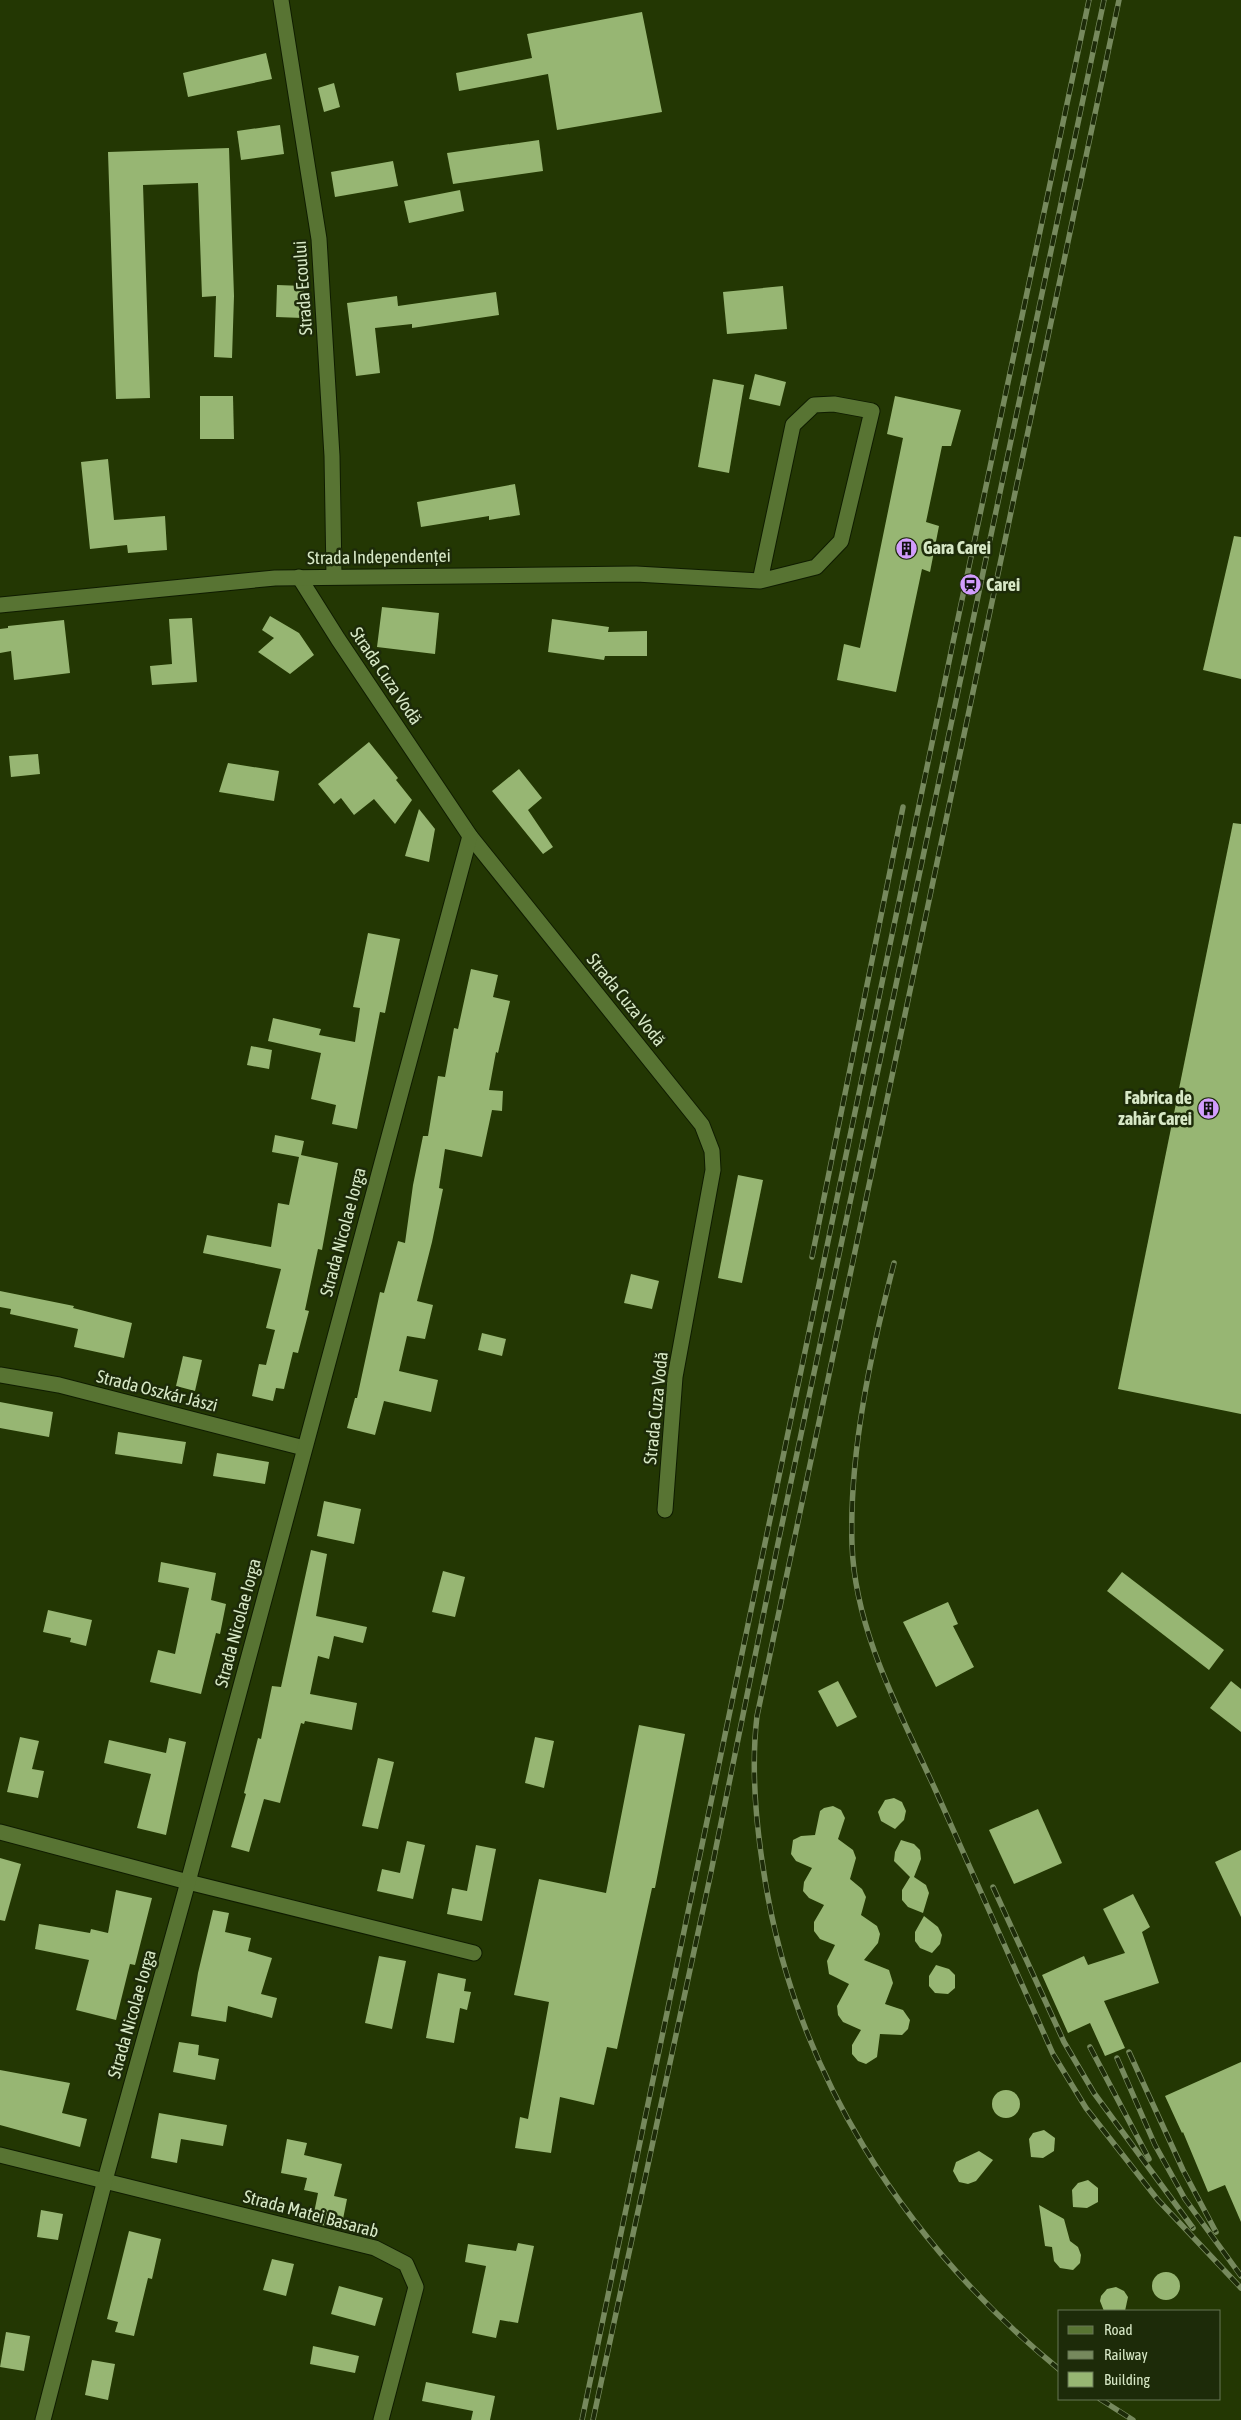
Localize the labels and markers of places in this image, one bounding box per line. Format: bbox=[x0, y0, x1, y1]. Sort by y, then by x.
building icon: Gara Carei bbox=[895, 536, 919, 560]
place label: Gara Carei bbox=[923, 537, 991, 558]
station icon: Carei bbox=[958, 573, 982, 597]
place label: Carei bbox=[986, 574, 1020, 595]
place label: Fabrica de zahăr Carei bbox=[1118, 1087, 1192, 1129]
building icon: Fabrica de zahăr Carei bbox=[1196, 1096, 1220, 1120]

